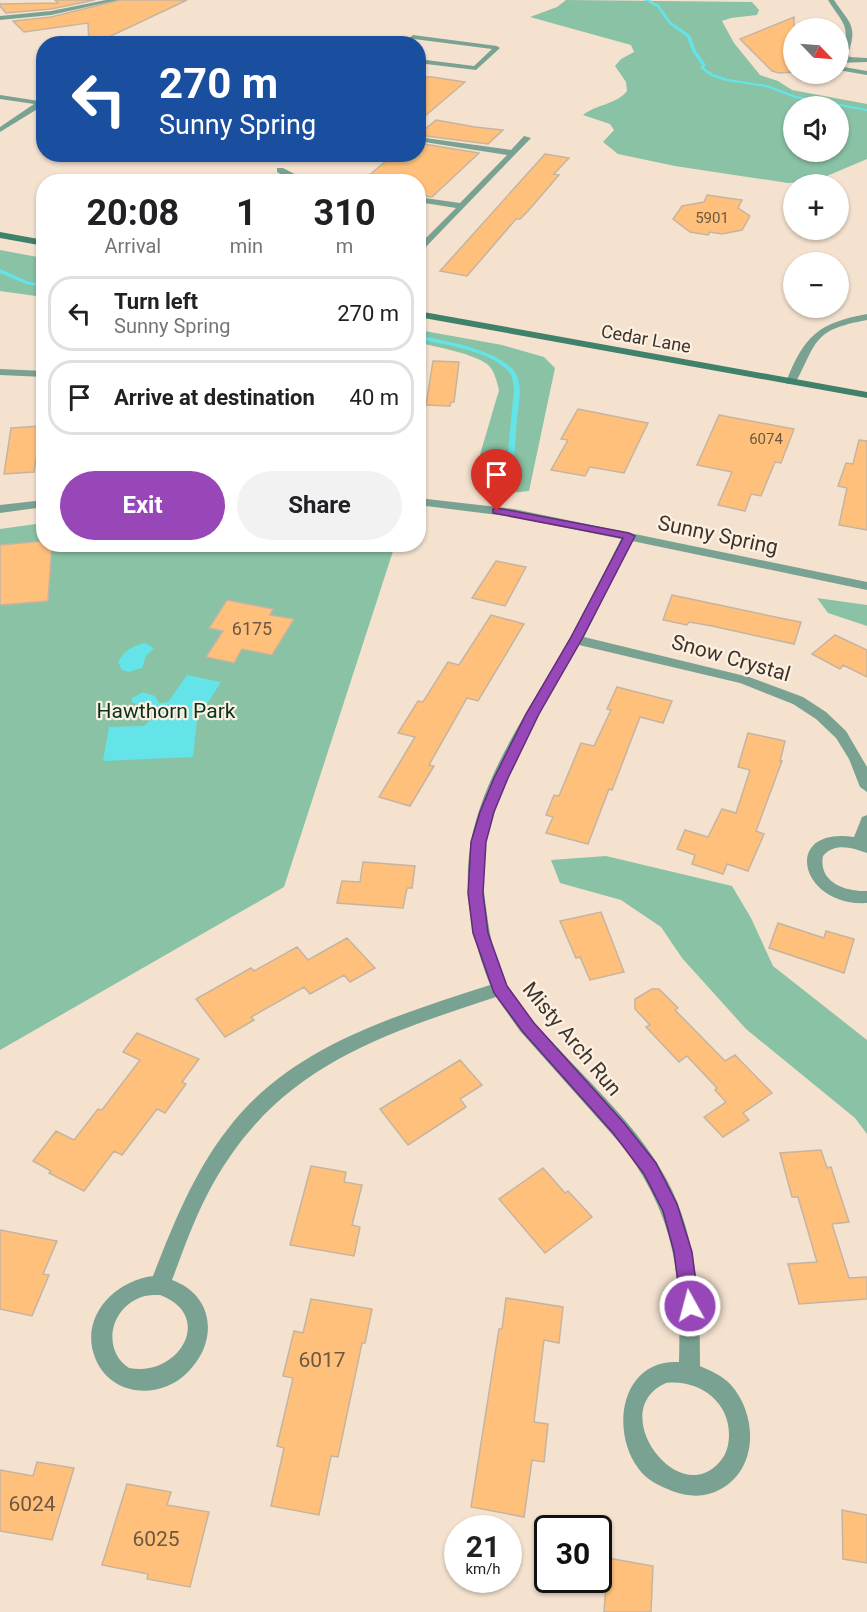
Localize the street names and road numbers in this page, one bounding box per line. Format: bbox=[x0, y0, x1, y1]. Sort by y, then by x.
street label: Cedar Lane bbox=[600, 320, 693, 357]
street label: Sunny Spring bbox=[656, 511, 780, 559]
street label: Snow Crystal bbox=[669, 630, 793, 686]
street label: Misty Arch Run bbox=[518, 977, 626, 1101]

